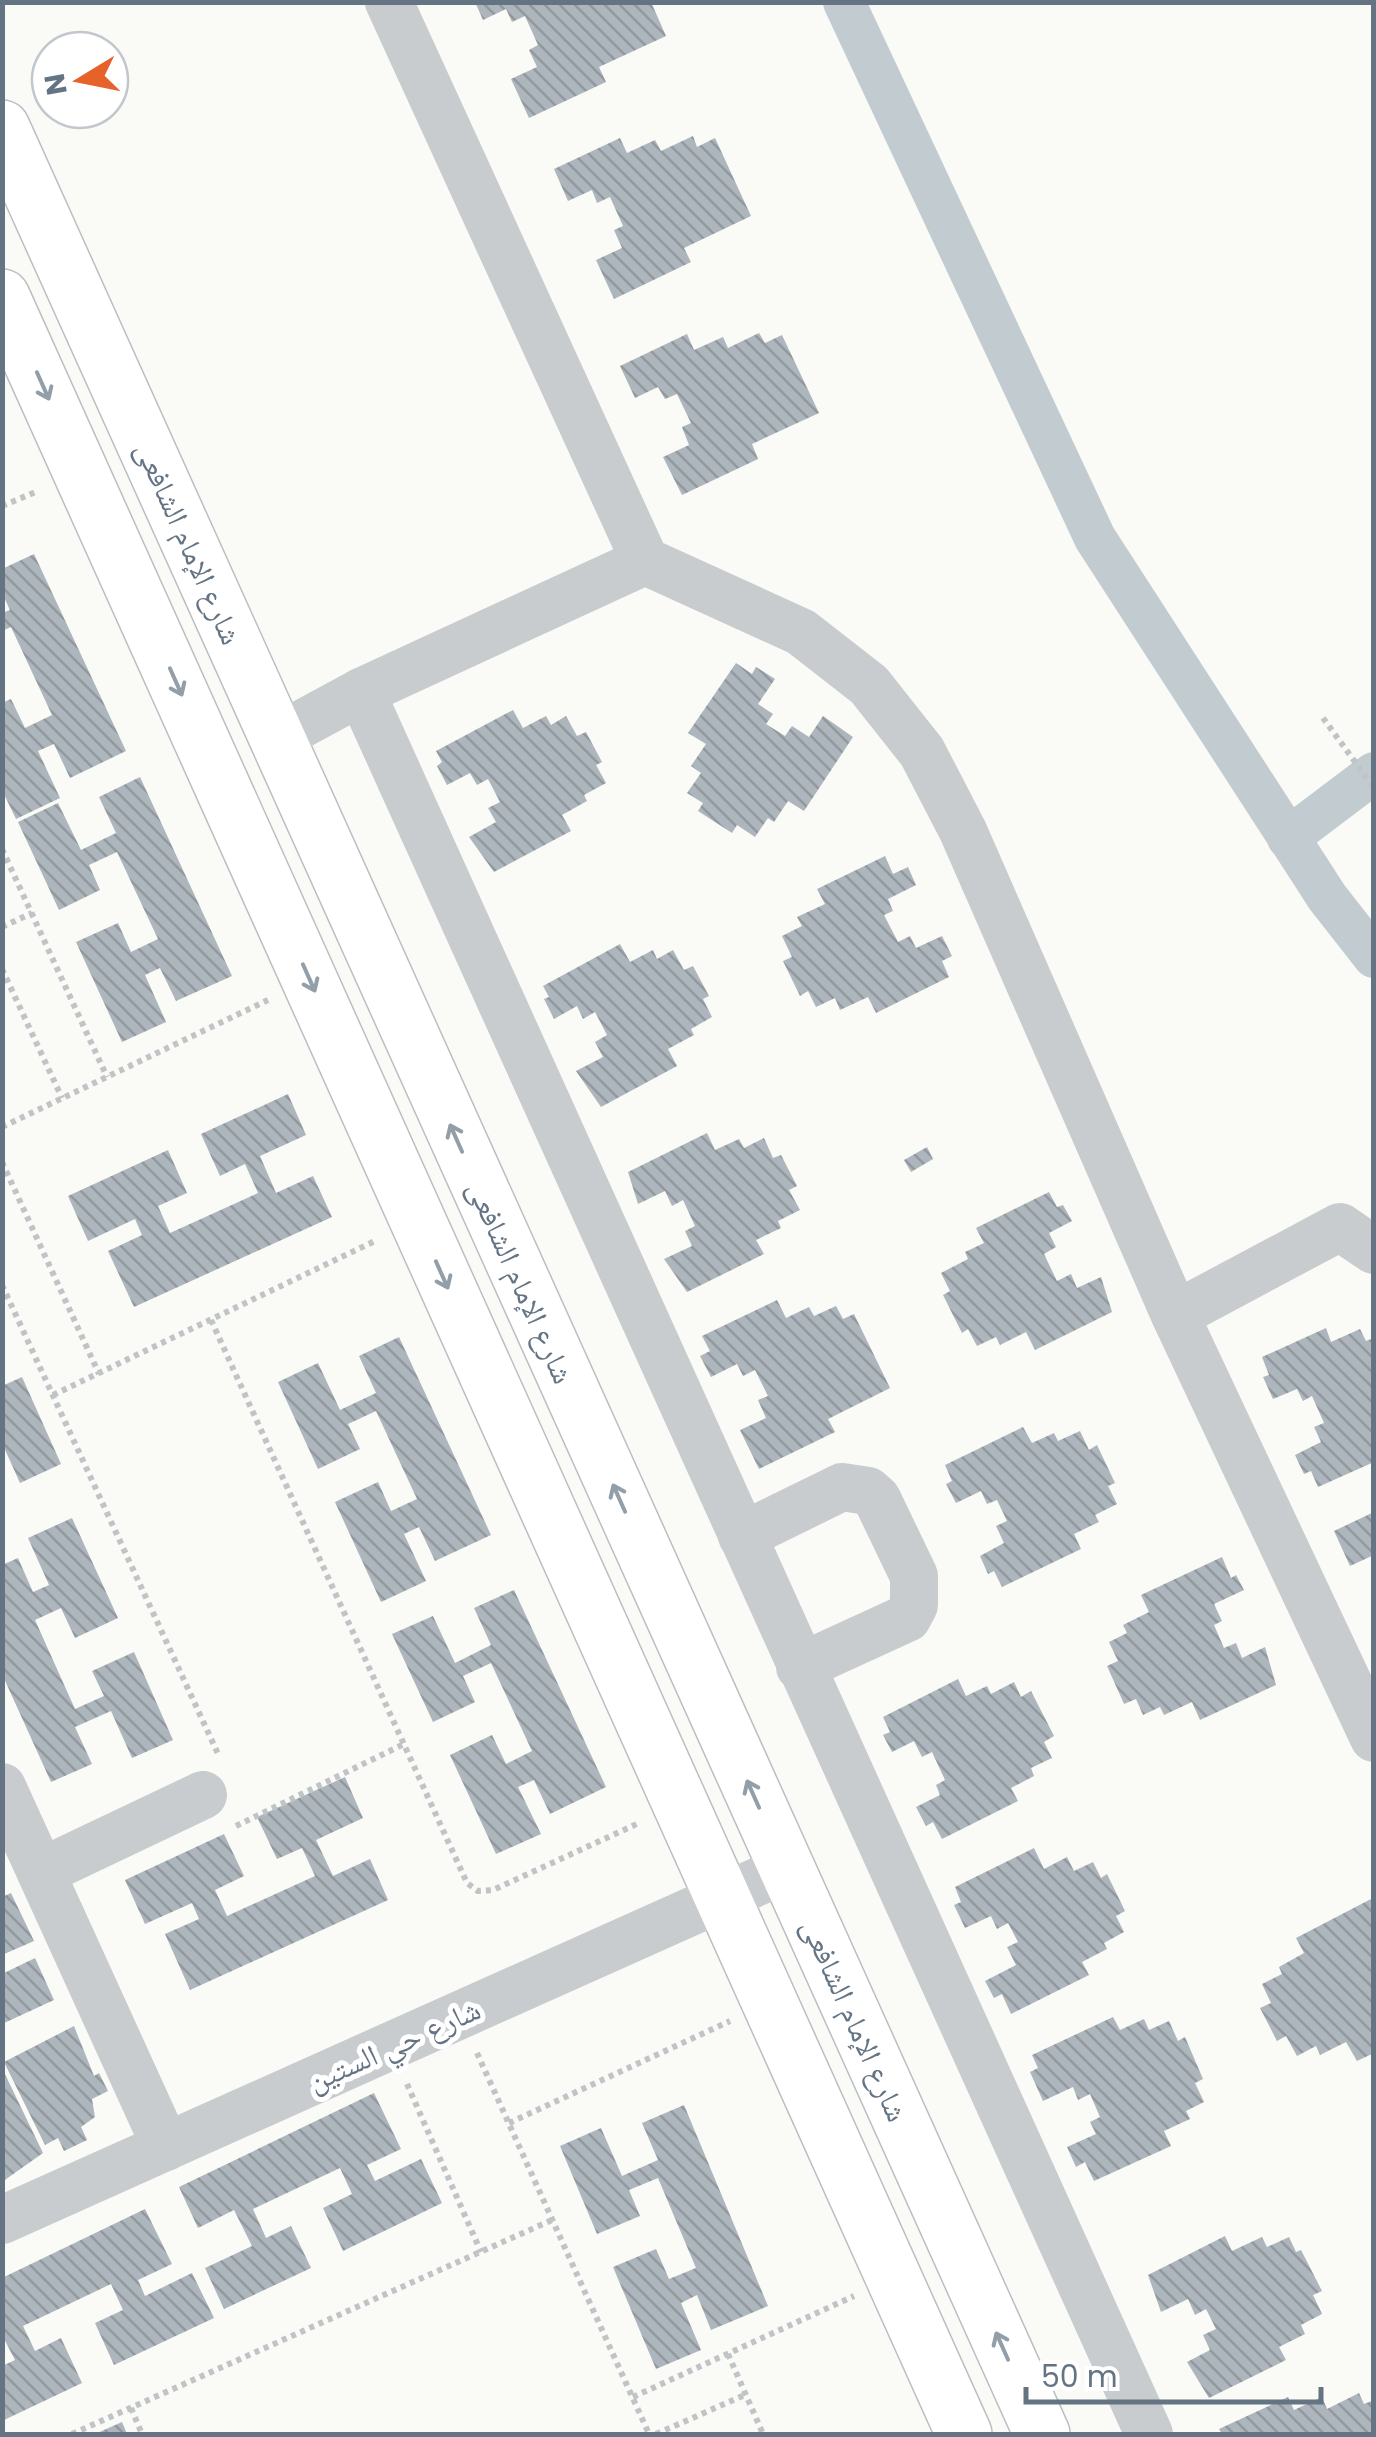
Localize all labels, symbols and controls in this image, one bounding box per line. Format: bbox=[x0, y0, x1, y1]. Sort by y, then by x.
north arrow bbox=[30, 30, 130, 130]
text: N bbox=[35, 70, 77, 98]
one-way arrow bbox=[34, 370, 53, 400]
street label: شارع الإمام الشافعى bbox=[125, 435, 253, 651]
one-way arrow bbox=[168, 666, 186, 697]
one-way arrow bbox=[301, 962, 319, 993]
one-way arrow bbox=[446, 1124, 465, 1154]
street label: شارع الإمام الشافعى bbox=[457, 1174, 585, 1390]
one-way arrow bbox=[434, 1259, 453, 1289]
one-way arrow bbox=[609, 1483, 627, 1514]
one-way arrow bbox=[742, 1780, 761, 1810]
street label: شارع الإمام الشافعى bbox=[791, 1912, 919, 2128]
street label: شارع حي الستين bbox=[301, 1988, 488, 2105]
one-way arrow bbox=[992, 2331, 1010, 2362]
scale bar bbox=[1026, 2342, 1321, 2404]
text: 50 m bbox=[1041, 2355, 1118, 2398]

